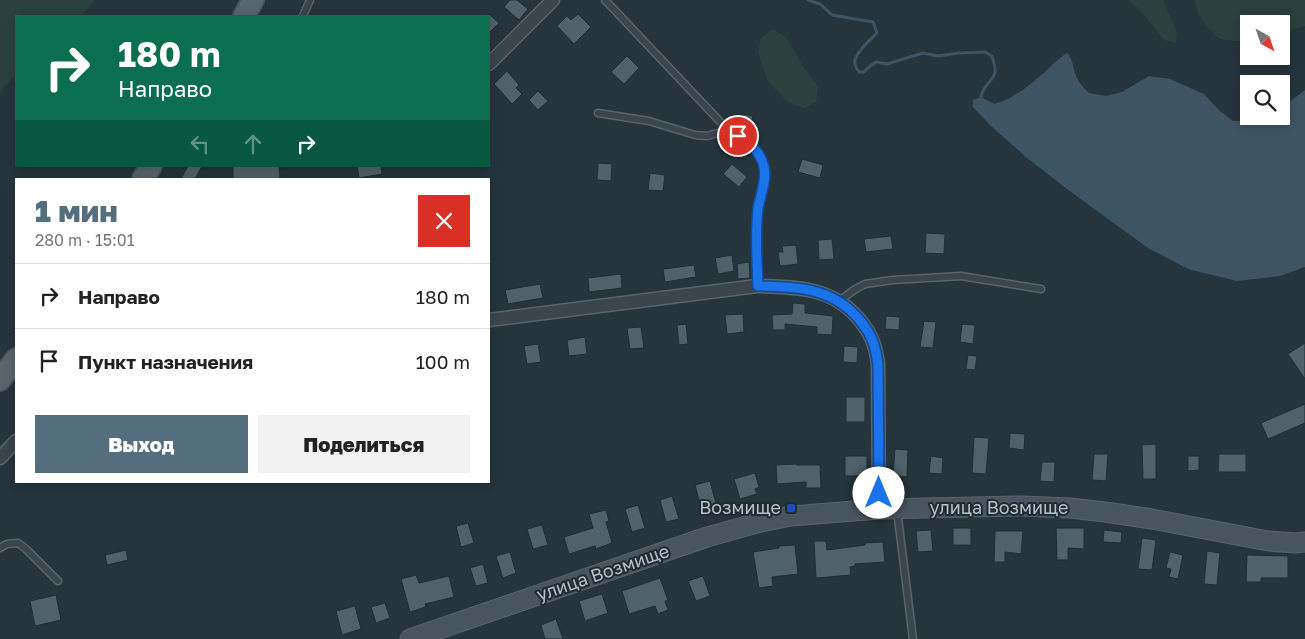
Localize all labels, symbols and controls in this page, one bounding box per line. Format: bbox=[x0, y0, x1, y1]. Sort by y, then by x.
north arrow bbox=[1240, 15, 1290, 65]
map controls bbox=[1240, 15, 1290, 125]
text: 180 m bbox=[118, 33, 221, 75]
icon: right bbox=[35, 35, 100, 100]
text: Направо bbox=[118, 75, 212, 102]
button: search bbox=[1240, 75, 1290, 125]
pin bbox=[717, 115, 759, 157]
icon: arrive bbox=[724, 122, 752, 150]
icon: left bbox=[186, 130, 214, 158]
icon: ahead bbox=[239, 130, 267, 158]
icon: right bbox=[292, 130, 320, 158]
text: 1 мин bbox=[35, 193, 118, 229]
button: close bbox=[418, 195, 470, 247]
text: 280 m · 15:01 bbox=[35, 230, 134, 250]
icon: right bbox=[35, 282, 63, 310]
text: Направо bbox=[78, 285, 160, 308]
text: 180 m bbox=[416, 285, 470, 308]
icon: arrive bbox=[35, 347, 63, 375]
text: Пункт назначения bbox=[78, 350, 253, 373]
text: 100 m bbox=[416, 350, 470, 373]
button: Выход bbox=[35, 415, 248, 473]
button: Поделиться bbox=[258, 415, 470, 473]
position arrow bbox=[852, 466, 904, 518]
place label: Возмище bbox=[699, 496, 781, 518]
street label: улица Возмище bbox=[929, 496, 1069, 518]
marker: Возмище bbox=[785, 502, 797, 514]
street label: улица Возмище bbox=[533, 539, 672, 605]

